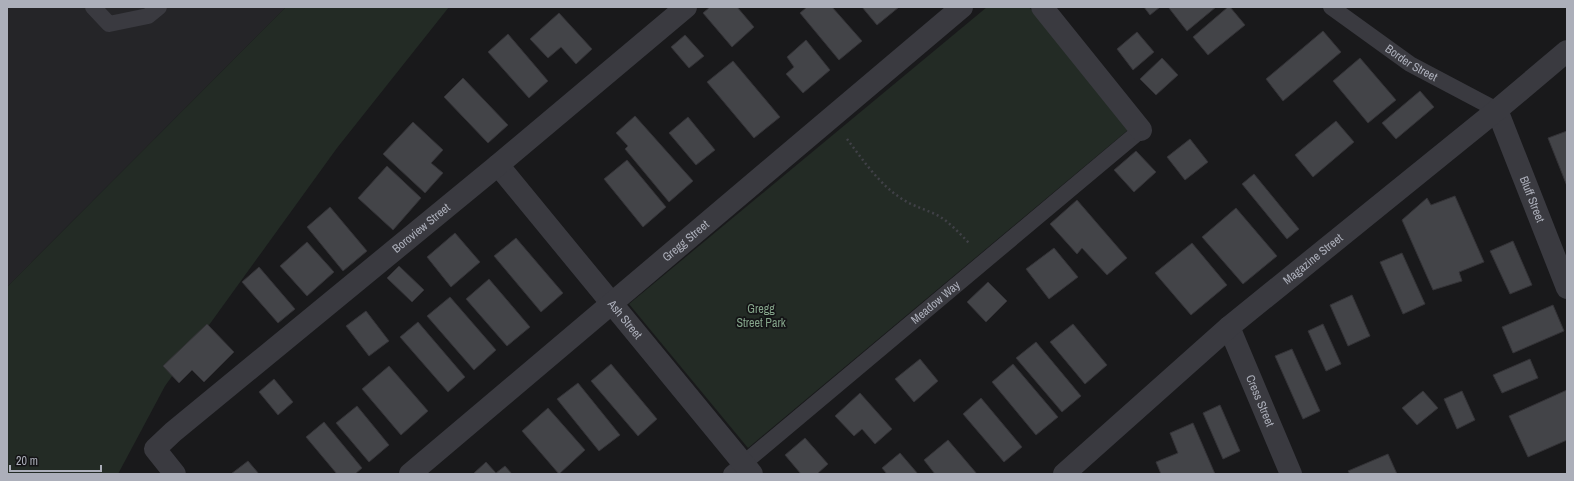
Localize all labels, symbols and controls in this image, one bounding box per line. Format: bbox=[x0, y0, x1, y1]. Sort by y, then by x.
street label: Border Street bbox=[1382, 41, 1440, 85]
street label: Bluff Street bbox=[1516, 174, 1549, 225]
street label: Boroview Street bbox=[389, 199, 454, 257]
street label: Gregg Street bbox=[659, 216, 713, 265]
street label: Magazine Street bbox=[1280, 230, 1346, 288]
street label: Meadow Way bbox=[908, 277, 963, 328]
street label: Ash Street bbox=[604, 296, 646, 343]
park label: Gregg Street Park bbox=[736, 301, 786, 331]
street label: Cress Street bbox=[1242, 372, 1278, 429]
scale bar bbox=[10, 447, 101, 473]
text: 20 m bbox=[16, 453, 38, 469]

